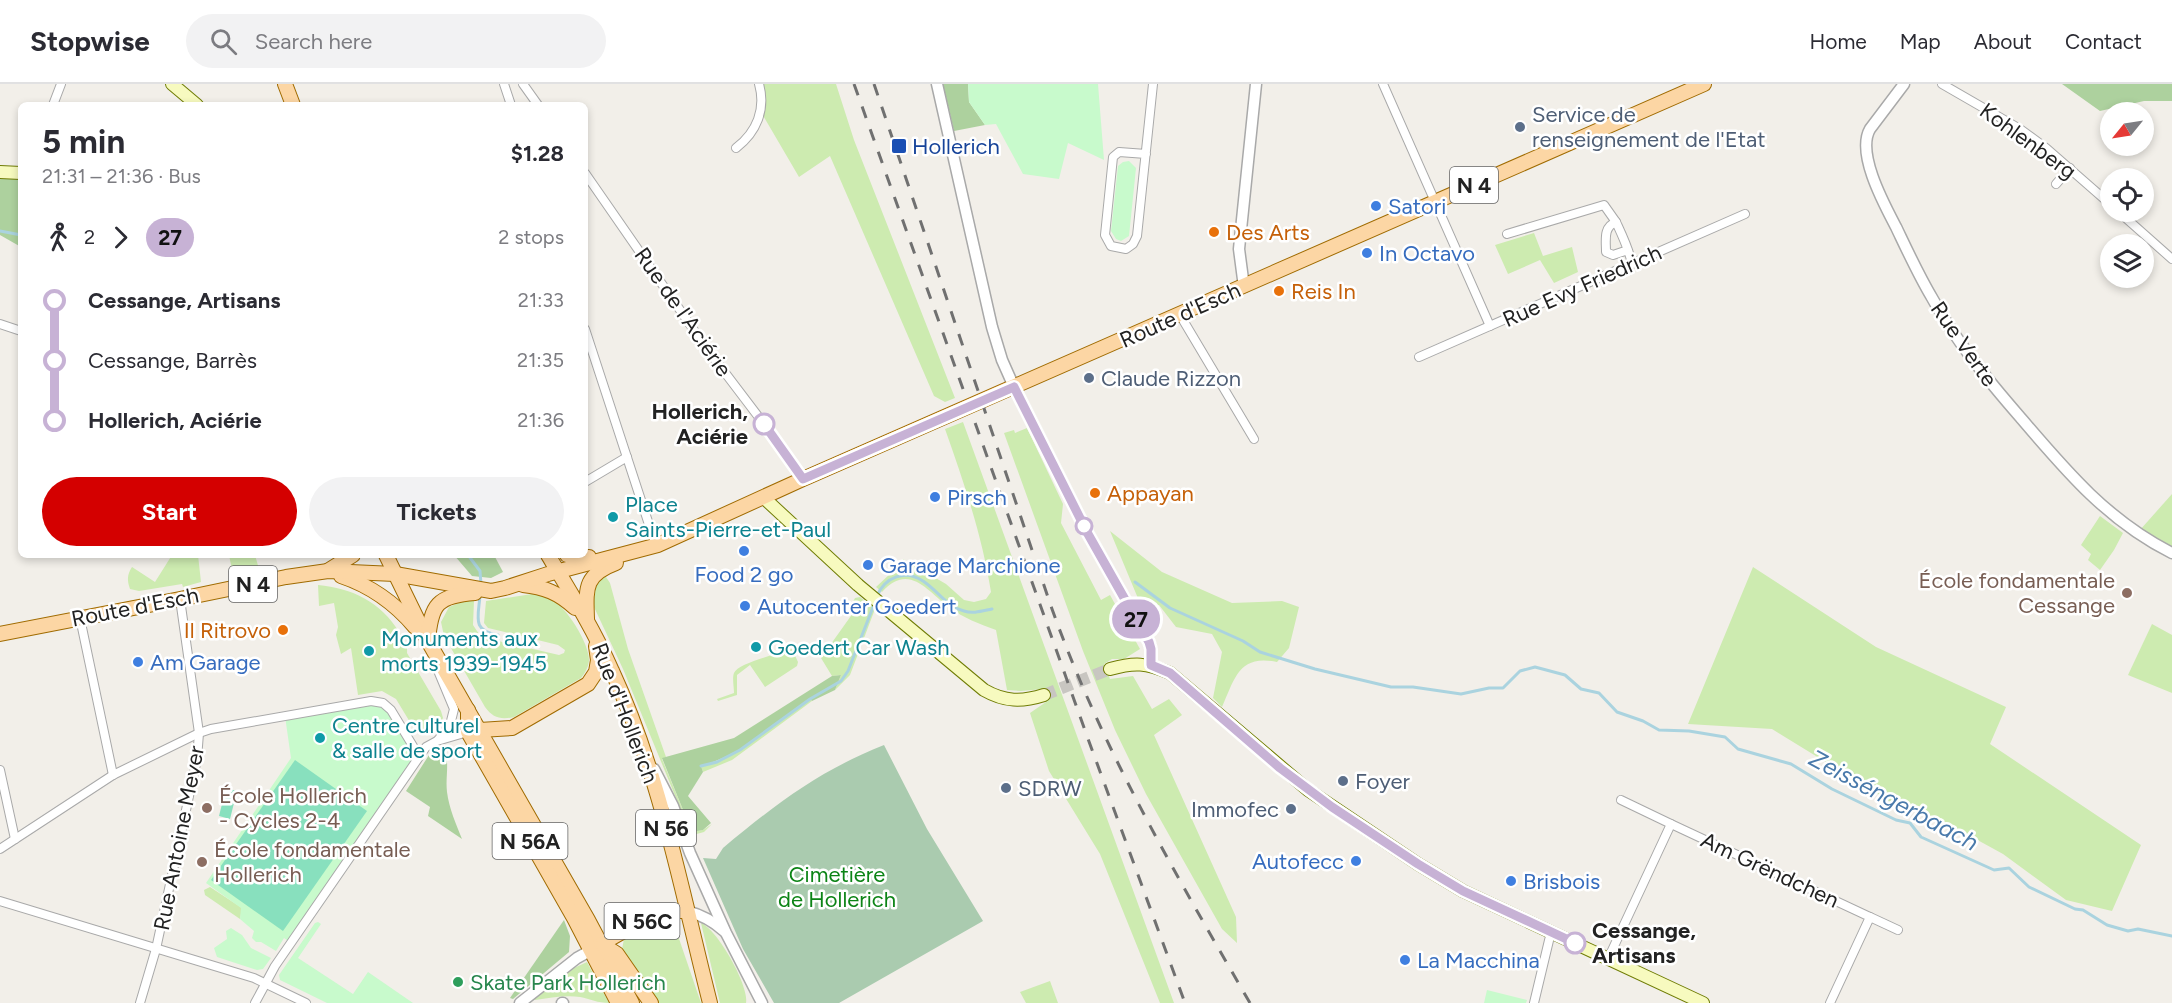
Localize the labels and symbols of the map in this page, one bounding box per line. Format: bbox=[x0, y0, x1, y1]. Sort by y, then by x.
street label: Kohlenberg bbox=[1974, 97, 2082, 185]
place label: Service de renseignement de l'Etat bbox=[1532, 101, 1765, 153]
north arrow bbox=[2100, 102, 2154, 156]
marker: Service de renseignement de l'Etat bbox=[1513, 120, 1527, 134]
place label: Hollerich bbox=[912, 133, 1000, 160]
marker: Hollerich bbox=[890, 137, 908, 155]
road number: N 4 bbox=[1450, 167, 1498, 203]
place label: Satori bbox=[1388, 193, 1446, 220]
marker: Satori bbox=[1369, 199, 1383, 213]
place label: Des Arts bbox=[1226, 219, 1310, 246]
marker: Des Arts bbox=[1207, 225, 1221, 239]
street label: Rue Evy Friedrich bbox=[1498, 239, 1666, 333]
place label: In Octavo bbox=[1379, 240, 1475, 267]
street label: Rue de l'Aciérie bbox=[629, 242, 737, 382]
marker: In Octavo bbox=[1360, 246, 1374, 260]
street label: Route d'Esch bbox=[1115, 276, 1245, 354]
place label: Reis In bbox=[1291, 278, 1356, 305]
marker: Reis In bbox=[1272, 284, 1286, 298]
street label: Rue Verte bbox=[1925, 296, 2003, 392]
place label: Claude Rizzon bbox=[1101, 365, 1241, 392]
marker: Claude Rizzon bbox=[1082, 371, 1096, 385]
place label: Hollerich, Aciérie bbox=[651, 398, 748, 450]
marker: Hollerich, Aciérie bbox=[753, 413, 775, 435]
place label: Appayan bbox=[1107, 480, 1194, 507]
place label: Pirsch bbox=[947, 484, 1007, 511]
marker: Appayan bbox=[1088, 486, 1102, 500]
marker: Pirsch bbox=[928, 490, 942, 504]
place label: Place Saints-Pierre-et-Paul bbox=[625, 491, 831, 543]
marker: Place Saints-Pierre-et-Paul bbox=[606, 510, 620, 524]
unlabelled marker bbox=[1075, 517, 1093, 535]
marker: Food 2 go bbox=[737, 544, 751, 558]
place label: Garage Marchione bbox=[880, 552, 1061, 579]
marker: Garage Marchione bbox=[861, 558, 875, 572]
place label: Food 2 go bbox=[694, 561, 794, 588]
road number: N 4 bbox=[229, 566, 277, 602]
place label: École fondamentale Cessange bbox=[1918, 567, 2115, 619]
street label: Route d'Esch bbox=[69, 581, 201, 633]
marker: École fondamentale Cessange bbox=[2120, 586, 2134, 600]
place label: Autocenter Goedert bbox=[757, 593, 957, 620]
marker: Autocenter Goedert bbox=[738, 599, 752, 613]
line badge: 27 bbox=[1109, 600, 1163, 638]
place label: Il Ritrovo bbox=[184, 617, 271, 644]
marker: Il Ritrovo bbox=[276, 623, 290, 637]
place label: Monuments aux morts 1939-1945 bbox=[381, 625, 547, 677]
place label: Goedert Car Wash bbox=[768, 634, 950, 661]
street label: Rue d'Hollerich bbox=[586, 639, 664, 787]
marker: Goedert Car Wash bbox=[749, 640, 763, 654]
marker: Monuments aux morts 1939-1945 bbox=[362, 644, 376, 658]
place label: Am Garage bbox=[150, 649, 261, 676]
marker: Am Garage bbox=[131, 655, 145, 669]
place label: Centre culturel & salle de sport bbox=[332, 712, 482, 764]
marker: Centre culturel & salle de sport bbox=[313, 731, 327, 745]
street label: Rue Antoine Meyer bbox=[148, 743, 210, 933]
water label: Zeisséngerbaach bbox=[1805, 743, 1983, 857]
place label: Foyer bbox=[1355, 768, 1411, 795]
marker: Foyer bbox=[1336, 774, 1350, 788]
place label: SDRW bbox=[1018, 775, 1082, 802]
marker: SDRW bbox=[999, 781, 1013, 795]
place label: École Hollerich - Cycles 2-4 bbox=[219, 782, 367, 834]
place label: Immofec bbox=[1191, 796, 1279, 823]
marker: École Hollerich - Cycles 2-4 bbox=[200, 801, 214, 815]
marker: Immofec bbox=[1284, 802, 1298, 816]
road number: N 56 bbox=[636, 810, 696, 846]
road number: N 56A bbox=[492, 823, 568, 859]
street label: Am Grëndchen bbox=[1697, 826, 1843, 914]
place label: École fondamentale Hollerich bbox=[214, 836, 411, 888]
place label: Autofecc bbox=[1252, 848, 1344, 875]
marker: Autofecc bbox=[1349, 854, 1363, 868]
marker: École fondamentale Hollerich bbox=[195, 855, 209, 869]
park label: Cimetière de Hollerich bbox=[778, 861, 896, 913]
place label: Brisbois bbox=[1523, 868, 1600, 895]
marker: Brisbois bbox=[1504, 874, 1518, 888]
road number: N 56C bbox=[604, 903, 680, 939]
place label: Cessange, Artisans bbox=[1592, 917, 1696, 969]
marker: Cessange, Artisans bbox=[1564, 932, 1586, 954]
place label: La Macchina bbox=[1417, 947, 1540, 974]
marker: La Macchina bbox=[1398, 953, 1412, 967]
place label: Skate Park Hollerich bbox=[470, 969, 666, 996]
marker: Skate Park Hollerich bbox=[451, 975, 465, 989]

